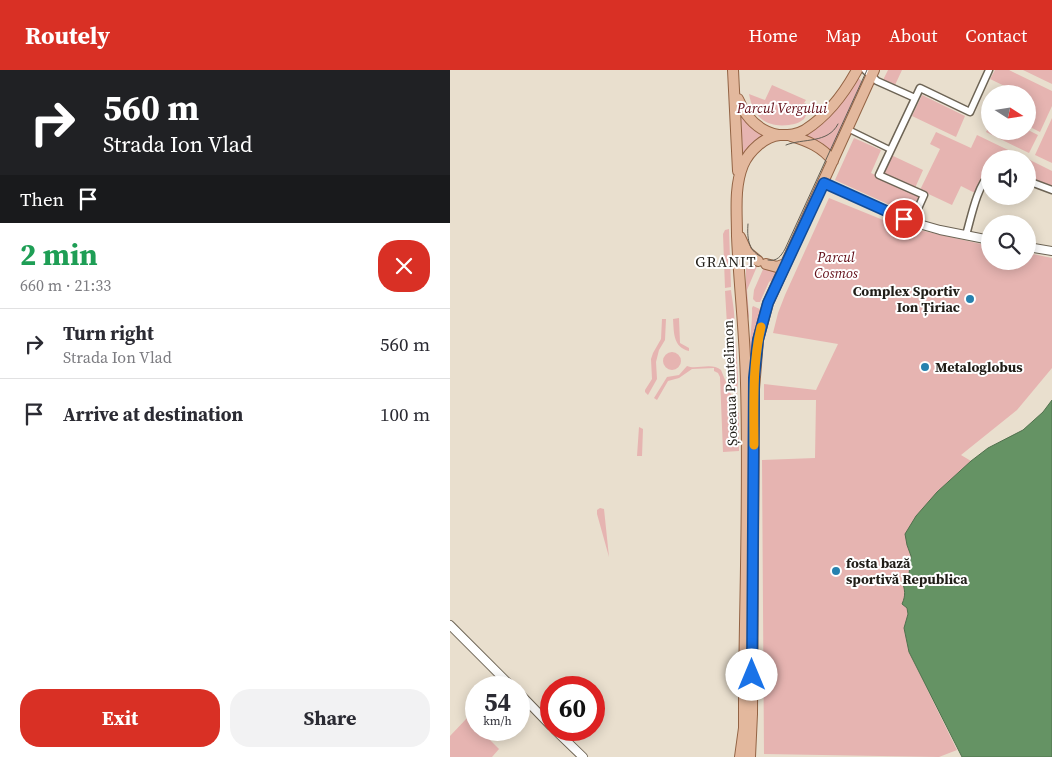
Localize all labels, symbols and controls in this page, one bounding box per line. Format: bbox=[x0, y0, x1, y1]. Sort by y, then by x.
text: Routely bbox=[25, 19, 110, 52]
text: Home bbox=[749, 23, 798, 48]
text: Map bbox=[826, 23, 861, 48]
text: About bbox=[889, 23, 937, 48]
text: Contact bbox=[965, 23, 1027, 48]
text: 560 m bbox=[103, 84, 199, 132]
north arrow bbox=[981, 85, 1036, 140]
map controls bbox=[981, 85, 1036, 270]
icon: right bbox=[20, 90, 85, 155]
park label: Parcul Vergului bbox=[736, 98, 828, 118]
text: Strada Ion Vlad bbox=[103, 129, 252, 159]
button: sound bbox=[981, 150, 1036, 205]
icon: arrive bbox=[74, 185, 102, 213]
text: Then bbox=[20, 186, 64, 212]
pin bbox=[883, 198, 925, 240]
icon: arrive bbox=[890, 205, 918, 233]
button: search bbox=[981, 215, 1036, 270]
text: 2 min bbox=[20, 234, 98, 275]
button: close bbox=[378, 240, 430, 292]
park label: Parcul Cosmos bbox=[814, 247, 859, 283]
district label: GRANIT bbox=[695, 251, 757, 272]
text: 660 m · 21:33 bbox=[20, 274, 111, 296]
place label: Complex Sportiv Ion Țiriac bbox=[853, 281, 961, 317]
marker: Complex Sportiv Ion Țiriac bbox=[964, 293, 976, 305]
street label: Șoseaua Pantelimon bbox=[718, 319, 742, 446]
text: Turn right bbox=[63, 320, 154, 346]
icon: right bbox=[20, 330, 48, 358]
text: 560 m bbox=[380, 331, 430, 357]
text: Strada Ion Vlad bbox=[63, 346, 172, 368]
place label: Metaloglobus bbox=[935, 357, 1023, 377]
marker: Metaloglobus bbox=[919, 361, 931, 373]
icon: arrive bbox=[20, 400, 48, 428]
text: Arrive at destination bbox=[63, 401, 243, 427]
text: 100 m bbox=[380, 401, 430, 427]
place label: fosta bază sportivă Republica bbox=[846, 553, 968, 589]
marker: fosta bază sportivă Republica bbox=[830, 565, 842, 577]
position arrow bbox=[725, 648, 777, 700]
speed limit sign: 60 bbox=[540, 676, 605, 741]
text: 54 bbox=[484, 685, 511, 719]
button: Exit bbox=[20, 689, 220, 747]
button: Share bbox=[230, 689, 430, 747]
text: km/h bbox=[483, 713, 512, 729]

